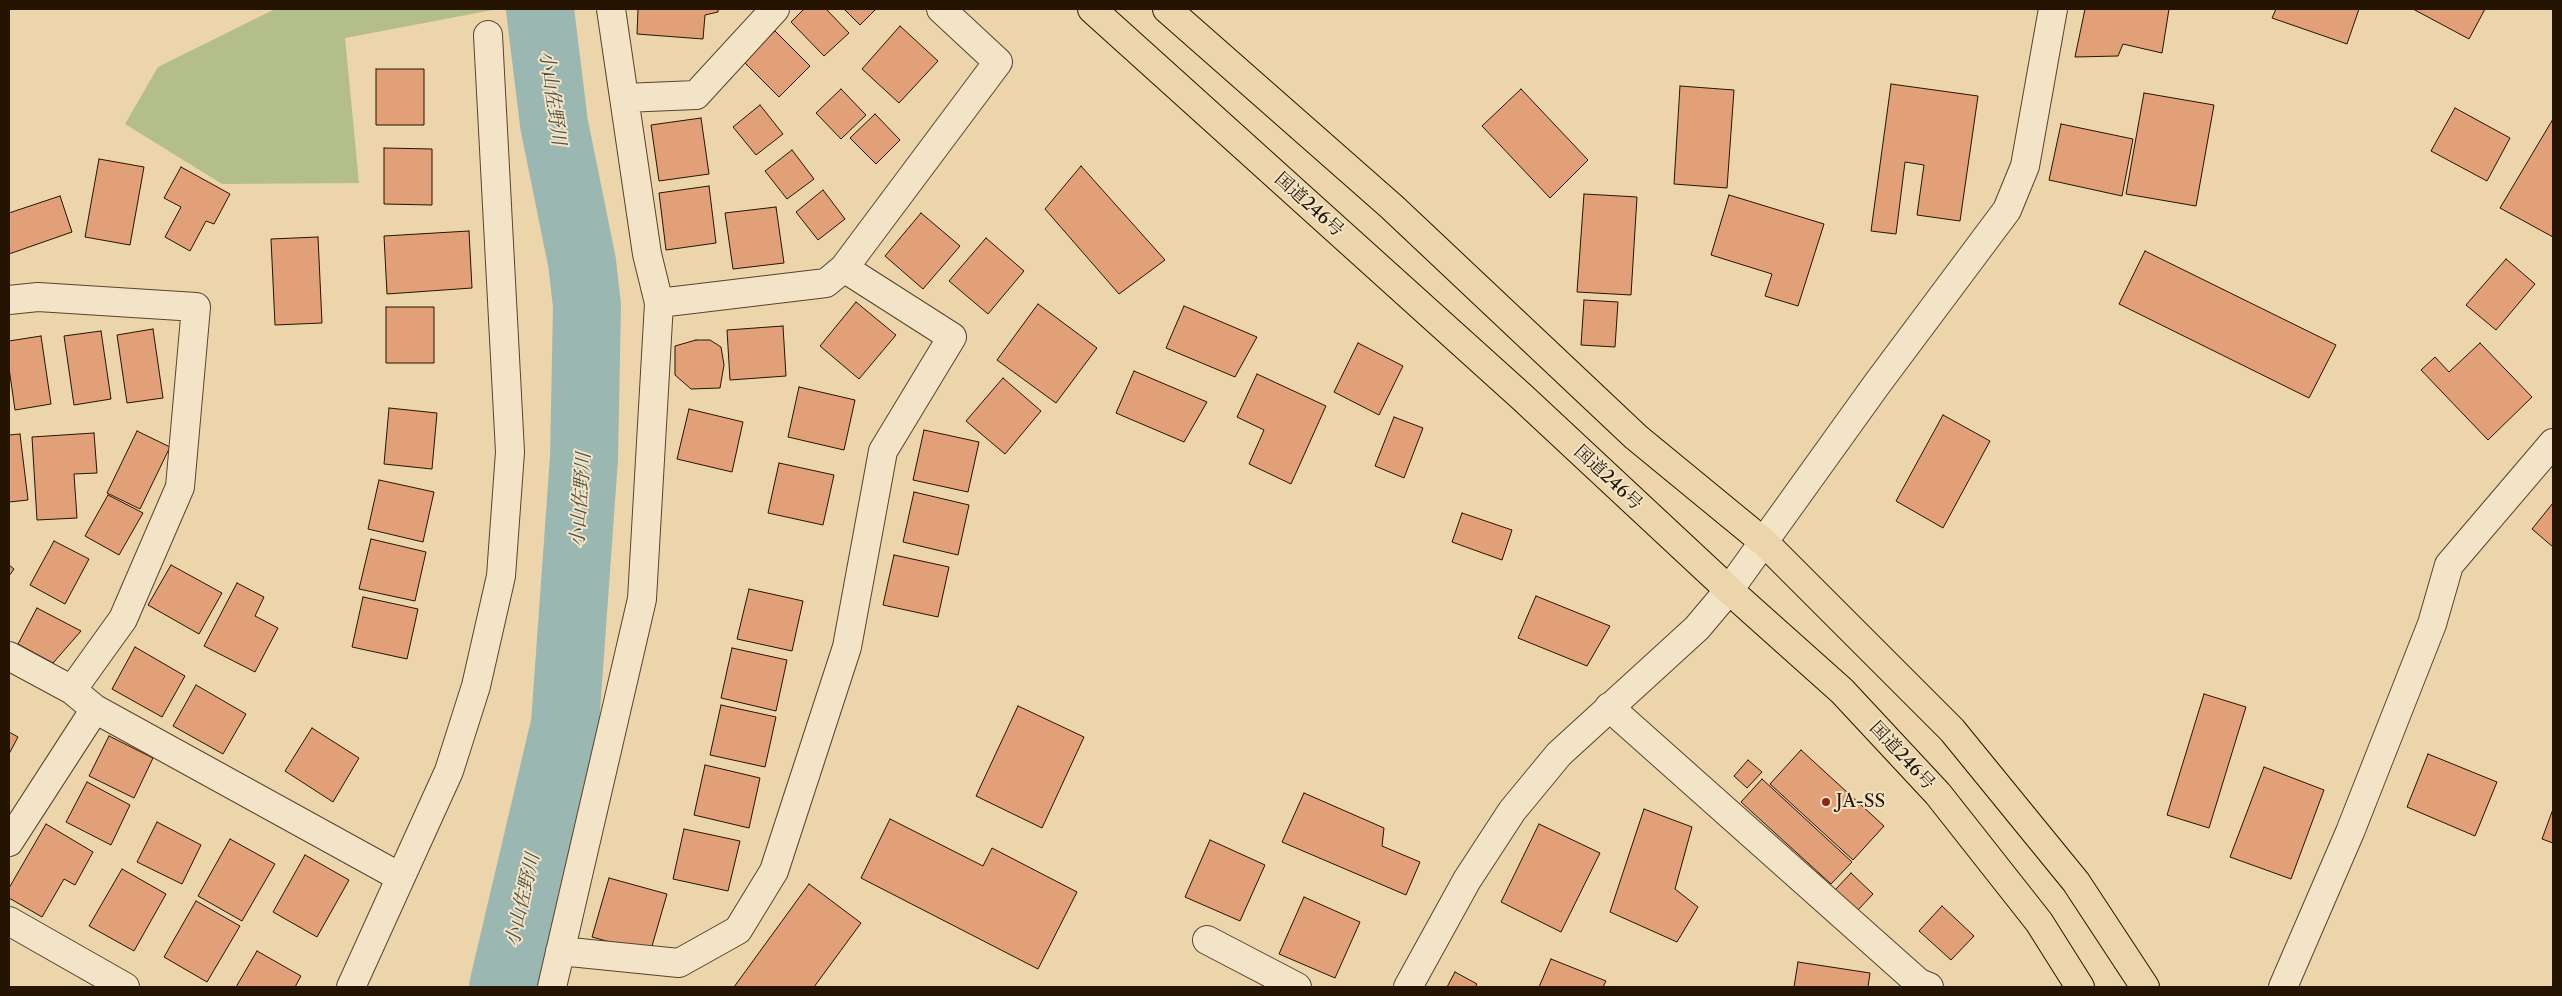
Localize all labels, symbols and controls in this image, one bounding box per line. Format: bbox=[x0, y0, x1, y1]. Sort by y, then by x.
water label: 小山佐野川 bbox=[534, 49, 570, 147]
street label: 国道246号 bbox=[1270, 168, 1348, 242]
street label: 国道246号 bbox=[1569, 441, 1647, 515]
water label: 小山佐野川 bbox=[566, 452, 596, 548]
street label: 国道246号 bbox=[1865, 717, 1939, 795]
place label: JA-SS bbox=[1836, 791, 1885, 813]
marker: JA-SS bbox=[1820, 796, 1832, 808]
water label: 小山佐野川 bbox=[501, 851, 545, 949]

